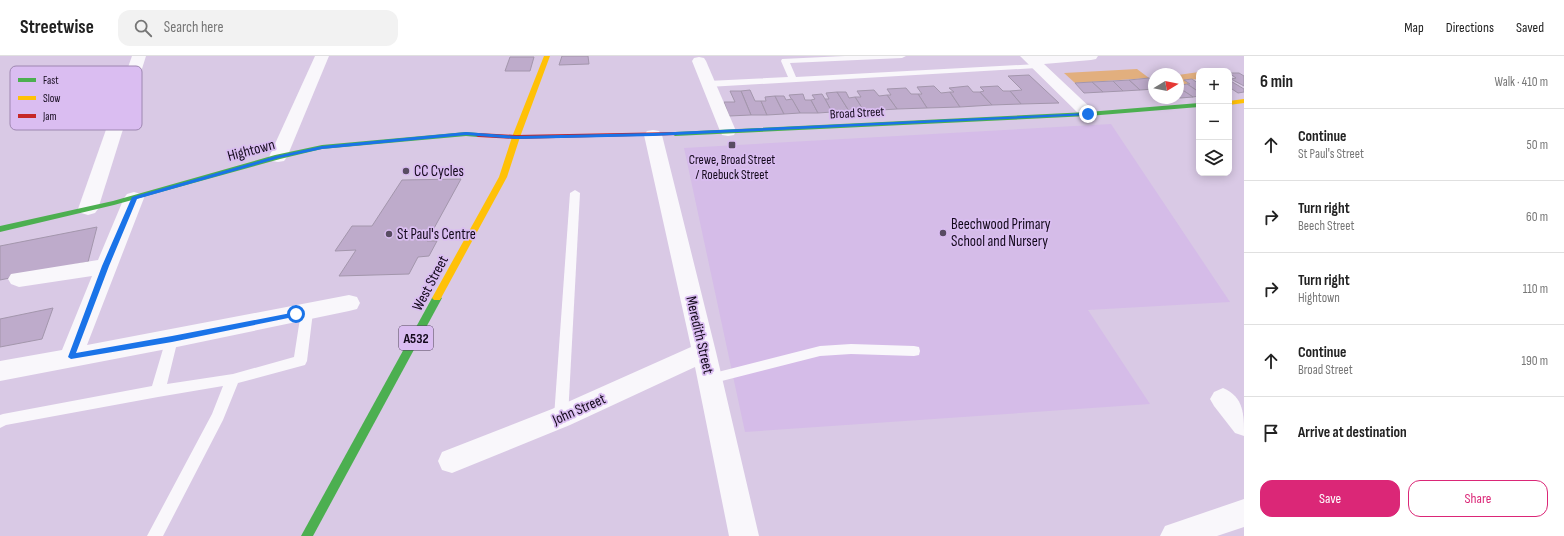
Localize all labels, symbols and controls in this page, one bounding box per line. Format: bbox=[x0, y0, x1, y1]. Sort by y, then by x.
search box bbox=[118, 10, 398, 46]
text: Streetwise bbox=[20, 16, 94, 39]
icon: search bbox=[132, 17, 154, 39]
text: Search here bbox=[164, 18, 223, 37]
text: Map bbox=[1404, 19, 1424, 36]
text: Directions bbox=[1446, 19, 1494, 36]
text: Saved bbox=[1516, 19, 1544, 36]
legend bbox=[10, 66, 142, 130]
north arrow bbox=[1148, 68, 1184, 104]
map controls bbox=[1196, 68, 1232, 176]
button: + bbox=[1196, 68, 1232, 104]
text: 6 min bbox=[1260, 72, 1293, 92]
text: Fast bbox=[43, 74, 59, 87]
text: Walk · 410 m bbox=[1495, 74, 1548, 90]
text: Slow bbox=[43, 92, 60, 105]
street label: Broad Street bbox=[829, 104, 885, 122]
button: − bbox=[1196, 104, 1232, 140]
route end bbox=[1079, 105, 1097, 123]
text: Jam bbox=[42, 110, 57, 123]
text: Continue bbox=[1298, 127, 1347, 146]
icon: ahead bbox=[1260, 134, 1282, 156]
street label: Hightown bbox=[225, 135, 277, 166]
text: 50 m bbox=[1527, 137, 1548, 153]
marker: Crewe, Broad Street / Roebuck Street bbox=[727, 140, 737, 150]
button: layers bbox=[1196, 140, 1232, 176]
text: St Paul's Street bbox=[1298, 146, 1364, 162]
place label: Crewe, Broad Street / Roebuck Street bbox=[689, 152, 775, 183]
place label: CC Cycles bbox=[414, 162, 464, 181]
marker: CC Cycles bbox=[401, 166, 411, 176]
text: Turn right bbox=[1298, 199, 1350, 218]
icon: right bbox=[1260, 206, 1282, 228]
text: 60 m bbox=[1526, 209, 1548, 225]
place label: Beechwood Primary School and Nursery bbox=[951, 215, 1051, 251]
text: Beech Street bbox=[1298, 218, 1355, 234]
place label: St Paul's Centre bbox=[397, 225, 476, 244]
marker: Beechwood Primary School and Nursery bbox=[938, 228, 948, 238]
marker: St Paul's Centre bbox=[384, 229, 394, 239]
street label: West Street bbox=[408, 252, 453, 314]
text: Turn right bbox=[1298, 271, 1350, 290]
icon: right bbox=[1260, 278, 1282, 300]
text: 110 m bbox=[1523, 281, 1548, 297]
text: Hightown bbox=[1298, 290, 1340, 306]
street label: Meredith Street bbox=[681, 294, 718, 376]
route start bbox=[287, 305, 305, 323]
road number: A532 bbox=[399, 326, 433, 350]
text: Continue bbox=[1298, 343, 1347, 362]
icon: ahead bbox=[1260, 350, 1282, 372]
text: 190 m bbox=[1521, 353, 1548, 369]
text: Broad Street bbox=[1298, 362, 1353, 378]
street label: John Street bbox=[549, 389, 609, 430]
icon: arrive bbox=[1260, 422, 1282, 444]
text: Arrive at destination bbox=[1298, 423, 1407, 442]
button: Save bbox=[1260, 480, 1400, 517]
button: Share bbox=[1408, 480, 1548, 517]

